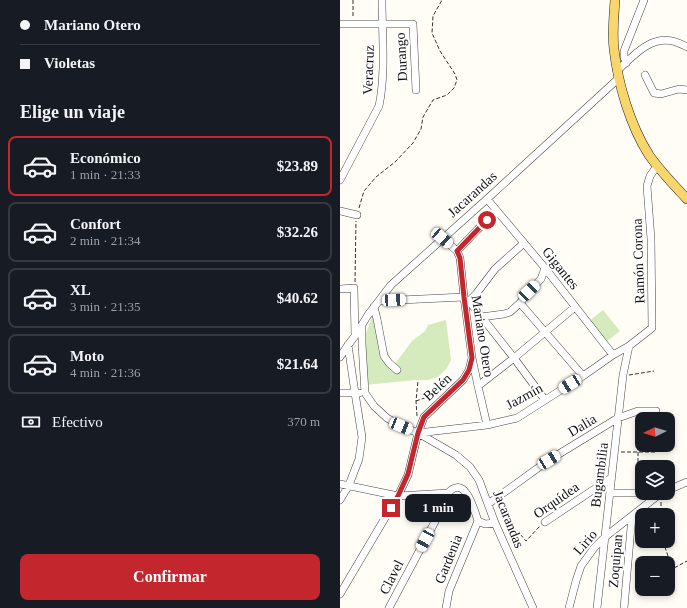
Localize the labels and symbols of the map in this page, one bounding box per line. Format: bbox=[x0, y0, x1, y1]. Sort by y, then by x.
street label: Durango bbox=[393, 32, 410, 82]
street label: Veracruz bbox=[360, 45, 377, 95]
street label: Jacarandas bbox=[445, 169, 500, 220]
route start bbox=[478, 211, 496, 229]
street label: Ramón Corona bbox=[629, 217, 647, 304]
car bbox=[429, 226, 455, 250]
street label: Gigantes bbox=[539, 244, 582, 292]
car bbox=[516, 278, 542, 304]
car bbox=[382, 293, 406, 307]
street label: Mariano Otero bbox=[469, 294, 496, 378]
street label: Belén bbox=[420, 371, 454, 404]
car bbox=[557, 373, 583, 395]
street label: Jazmín bbox=[503, 380, 545, 413]
street label: Dalia bbox=[565, 411, 600, 440]
north arrow bbox=[635, 412, 675, 452]
car bbox=[388, 416, 414, 436]
street label: Bugambilia bbox=[588, 441, 611, 508]
car bbox=[536, 449, 562, 471]
street label: Orquídea bbox=[531, 479, 583, 521]
street label: Jacarandas bbox=[490, 488, 527, 550]
callout: 1 min bbox=[405, 494, 471, 522]
route end bbox=[382, 499, 400, 517]
car bbox=[414, 527, 436, 553]
street label: Lirio bbox=[571, 527, 600, 558]
street label: Gardenia bbox=[432, 532, 465, 586]
street label: Zoquipan bbox=[606, 534, 625, 588]
street label: Clavel bbox=[376, 557, 406, 597]

